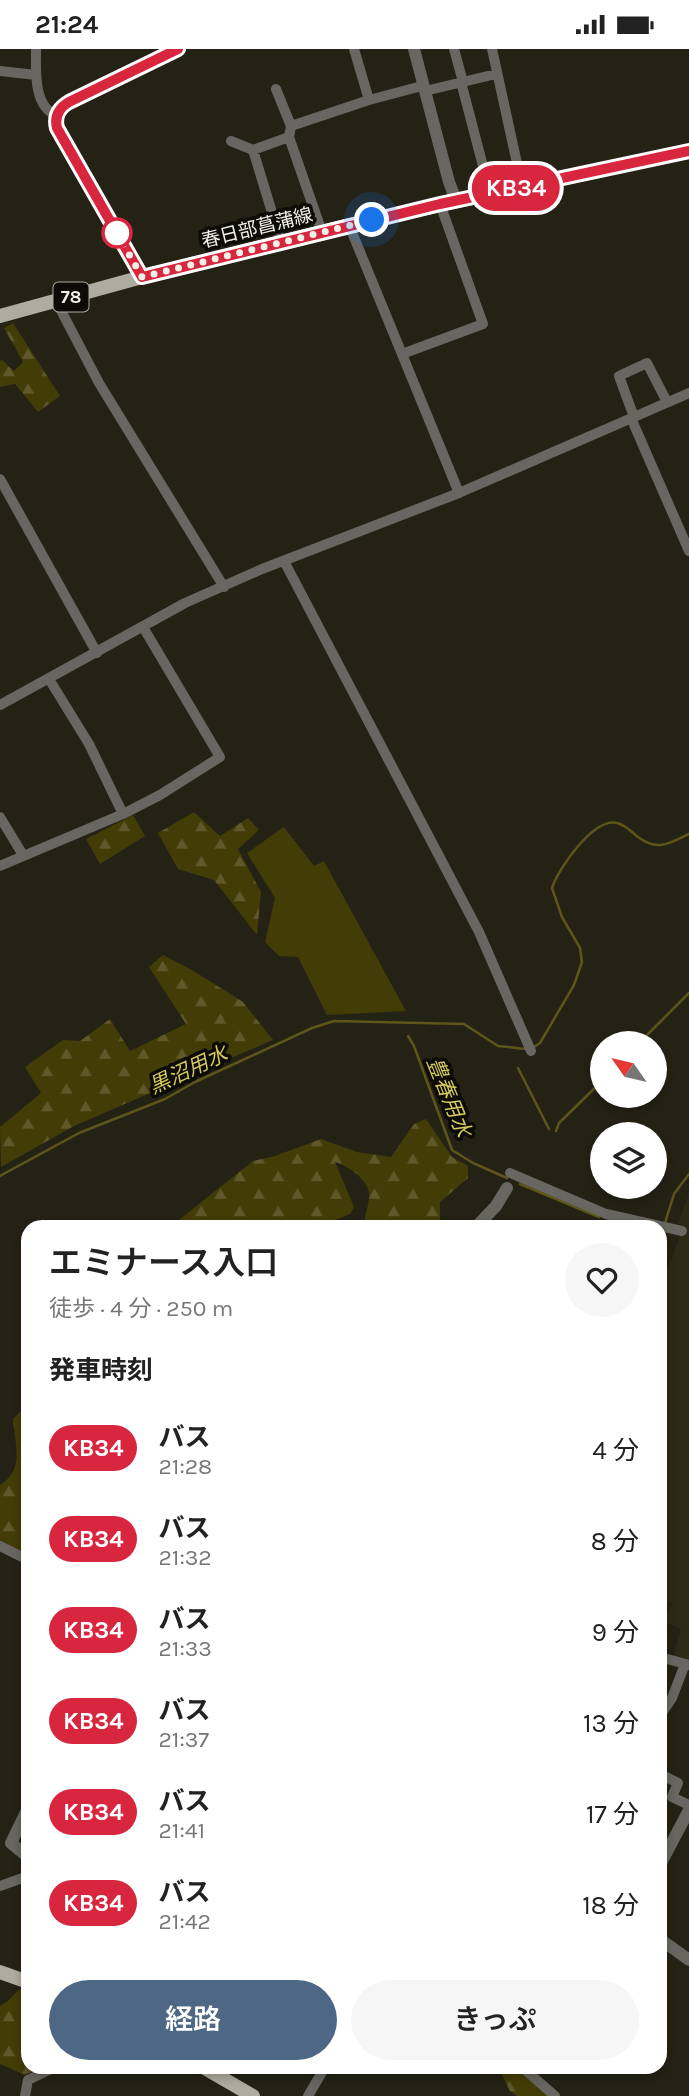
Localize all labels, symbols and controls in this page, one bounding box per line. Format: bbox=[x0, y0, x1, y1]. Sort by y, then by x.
text: 21:24 bbox=[35, 9, 98, 40]
line badge: KB34 bbox=[467, 165, 565, 211]
text: KB34 bbox=[486, 174, 546, 202]
your location bbox=[354, 202, 389, 237]
street label: 春日部菖蒲線 bbox=[199, 204, 315, 252]
unlabelled marker bbox=[102, 218, 132, 248]
road number: 78 bbox=[54, 283, 88, 311]
north arrow bbox=[590, 1031, 667, 1108]
map controls bbox=[590, 1031, 667, 1199]
water label: 黒沼用水 bbox=[145, 1041, 233, 1099]
water label: 豊春用水 bbox=[422, 1054, 477, 1142]
button: layers bbox=[590, 1122, 667, 1199]
button: heart bbox=[565, 1243, 639, 1317]
text: エミナース入口 bbox=[49, 1244, 278, 1282]
text: 徒歩 · 4 分 · 250 m bbox=[49, 1295, 233, 1322]
text: 発車時刻 bbox=[49, 1355, 153, 1386]
text: バス bbox=[158, 1422, 210, 1453]
text: KB34 bbox=[63, 1434, 123, 1462]
text: 4 分 bbox=[592, 1435, 639, 1466]
text: 21:28 bbox=[158, 1453, 212, 1480]
text: バス bbox=[158, 1513, 210, 1544]
text: KB34 bbox=[63, 1525, 123, 1553]
text: 8 分 bbox=[591, 1526, 639, 1557]
text: 21:32 bbox=[158, 1544, 212, 1571]
text: バス bbox=[158, 1604, 210, 1635]
text: KB34 bbox=[63, 1616, 123, 1644]
text: 9 分 bbox=[592, 1617, 639, 1648]
text: 21:33 bbox=[158, 1635, 212, 1662]
text: バス bbox=[158, 1695, 210, 1726]
text: KB34 bbox=[63, 1707, 123, 1735]
text: 13 分 bbox=[583, 1708, 639, 1739]
text: 21:37 bbox=[158, 1726, 209, 1753]
text: バス bbox=[158, 1786, 210, 1817]
text: KB34 bbox=[63, 1798, 123, 1826]
text: 17 分 bbox=[586, 1799, 639, 1830]
text: 21:41 bbox=[158, 1817, 205, 1844]
text: バス bbox=[158, 1877, 210, 1908]
text: KB34 bbox=[63, 1889, 123, 1917]
text: 18 分 bbox=[582, 1890, 639, 1921]
text: 21:42 bbox=[158, 1908, 211, 1935]
button: 経路 bbox=[49, 1980, 337, 2060]
button: きっぷ bbox=[351, 1980, 639, 2060]

